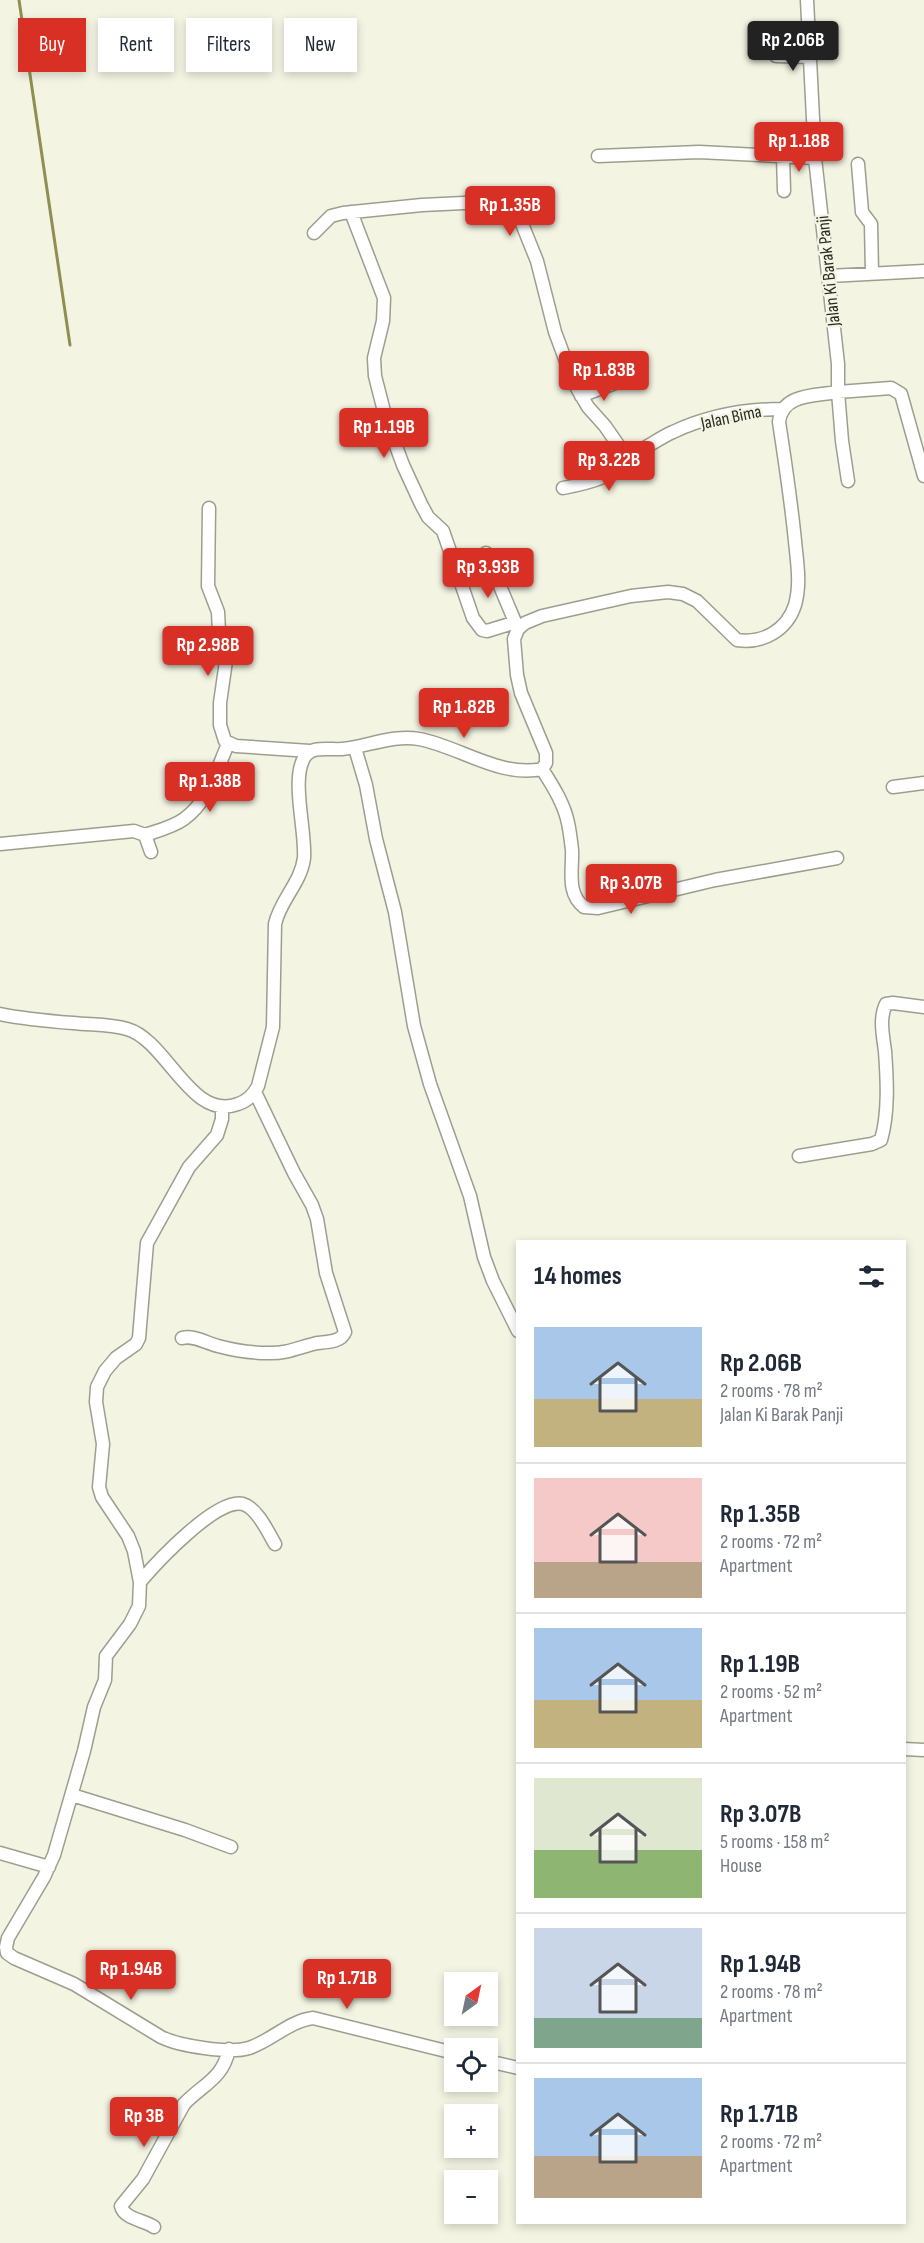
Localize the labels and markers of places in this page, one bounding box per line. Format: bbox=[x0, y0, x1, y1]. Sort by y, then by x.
pin: Rp 2.06B bbox=[731, 21, 855, 72]
pin: Rp 1.18B bbox=[737, 122, 861, 173]
pin: Rp 1.35B bbox=[448, 186, 572, 237]
pin: Rp 1.83B bbox=[542, 351, 666, 402]
pin: Rp 1.19B bbox=[322, 408, 446, 459]
pin: Rp 3.22B bbox=[547, 441, 671, 492]
pin: Rp 3.93B bbox=[426, 548, 550, 599]
pin: Rp 2.98B bbox=[146, 626, 270, 677]
pin: Rp 1.82B bbox=[402, 688, 526, 739]
pin: Rp 1.38B bbox=[148, 762, 272, 813]
pin: Rp 3.07B bbox=[569, 864, 693, 915]
pin: Rp 1.94B bbox=[69, 1950, 193, 2001]
pin: Rp 1.71B bbox=[285, 1959, 409, 2010]
pin: Rp 3B bbox=[102, 2097, 186, 2148]

